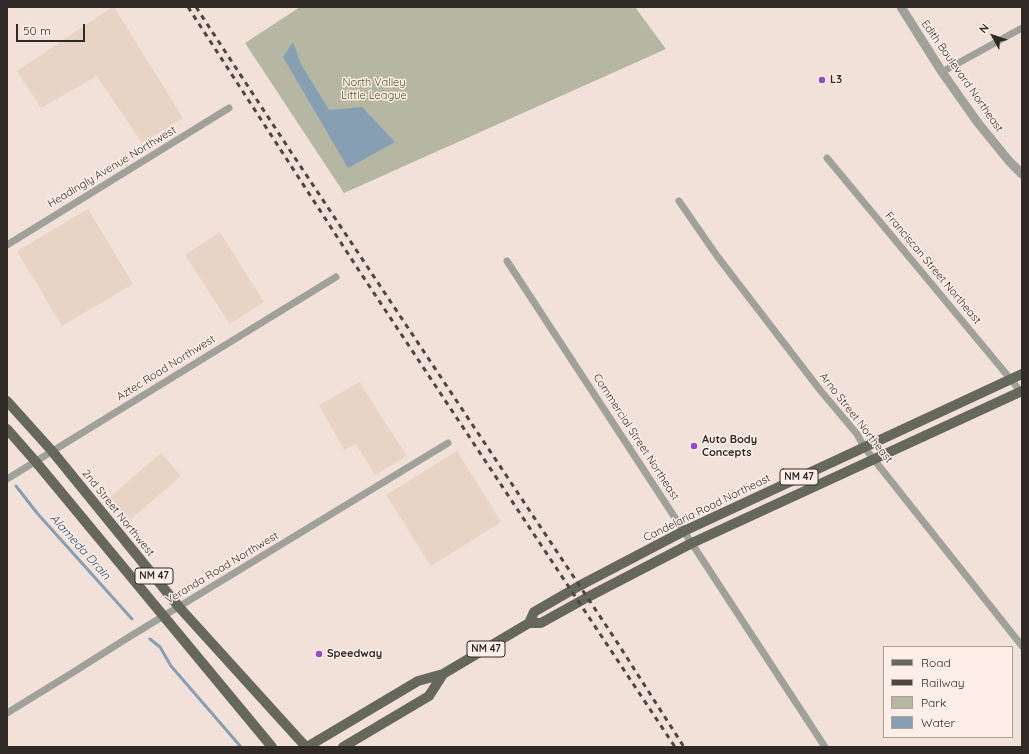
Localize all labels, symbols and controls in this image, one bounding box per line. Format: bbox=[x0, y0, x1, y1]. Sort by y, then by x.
scale bar bbox=[18, 16, 87, 42]
north arrow bbox=[973, 16, 1013, 56]
street label: Edith Boulevard Northeast bbox=[918, 17, 1006, 135]
text: 50 m bbox=[23, 23, 51, 38]
place label: L3 bbox=[830, 73, 842, 87]
marker: L3 bbox=[817, 75, 827, 85]
park label: North Valley Little League bbox=[341, 76, 407, 102]
street label: Headingly Avenue Northwest bbox=[45, 123, 179, 211]
street label: Franciscan Street Northeast bbox=[882, 209, 984, 327]
street label: Aztec Road Northwest bbox=[114, 332, 218, 404]
street label: Arno Street Northeast bbox=[817, 370, 895, 466]
street label: Commercial Street Northeast bbox=[590, 371, 682, 503]
place label: Auto Body Concepts bbox=[702, 433, 757, 459]
marker: Auto Body Concepts bbox=[689, 441, 699, 451]
street label: 2nd Street Northwest bbox=[79, 467, 157, 559]
road number: NM 47 bbox=[780, 469, 818, 485]
street label: Candelaria Road Northeast bbox=[641, 471, 773, 545]
water label: Alameda Drain bbox=[47, 511, 113, 583]
street label: Veranda Road Northwest bbox=[163, 529, 281, 607]
road number: NM 47 bbox=[135, 568, 173, 584]
road number: NM 47 bbox=[467, 641, 505, 657]
legend bbox=[883, 646, 1013, 738]
place label: Speedway bbox=[327, 647, 382, 661]
marker: Speedway bbox=[314, 649, 324, 659]
text: Road bbox=[921, 655, 951, 670]
text: Railway bbox=[921, 675, 965, 690]
text: Park bbox=[921, 695, 946, 710]
text: Water bbox=[921, 715, 955, 730]

